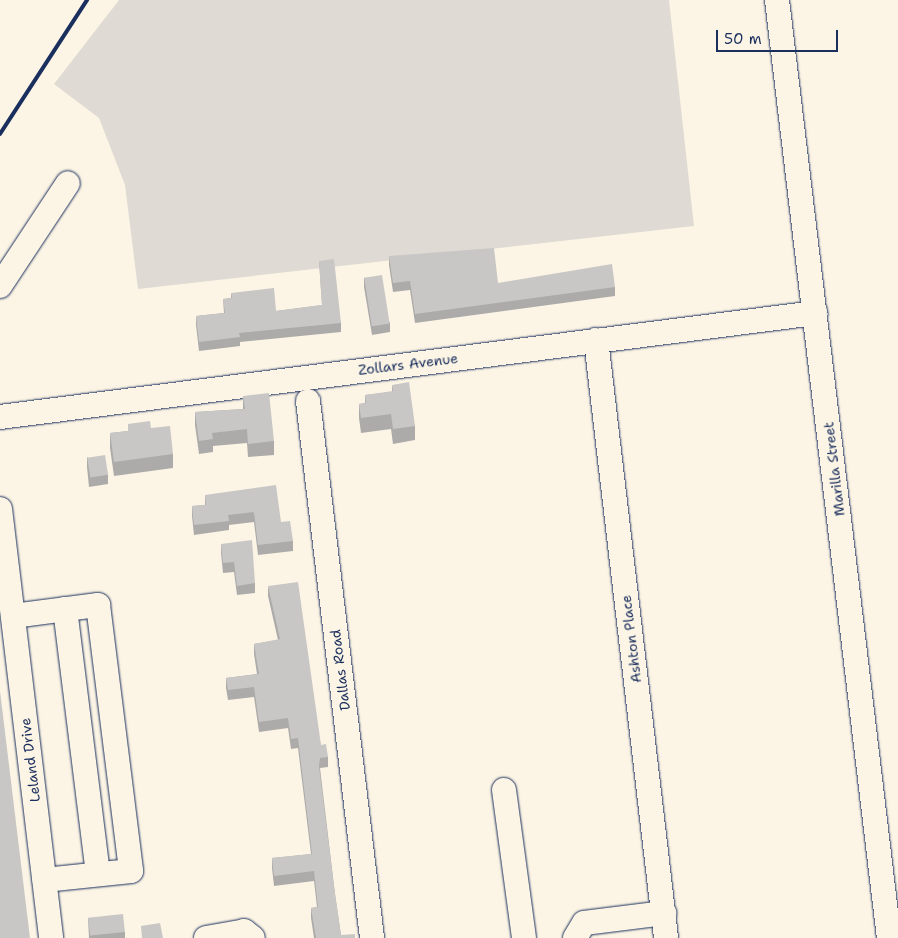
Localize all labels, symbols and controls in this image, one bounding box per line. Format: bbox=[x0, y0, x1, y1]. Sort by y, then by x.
scale bar bbox=[718, 20, 840, 52]
text: 50 m bbox=[724, 29, 762, 49]
street label: Zollars Avenue bbox=[357, 350, 459, 378]
street label: Marilla Street bbox=[820, 421, 848, 517]
street label: Ashton Place bbox=[617, 594, 645, 684]
street label: Dallas Road bbox=[327, 629, 353, 711]
street label: Leland Drive bbox=[17, 717, 43, 803]

